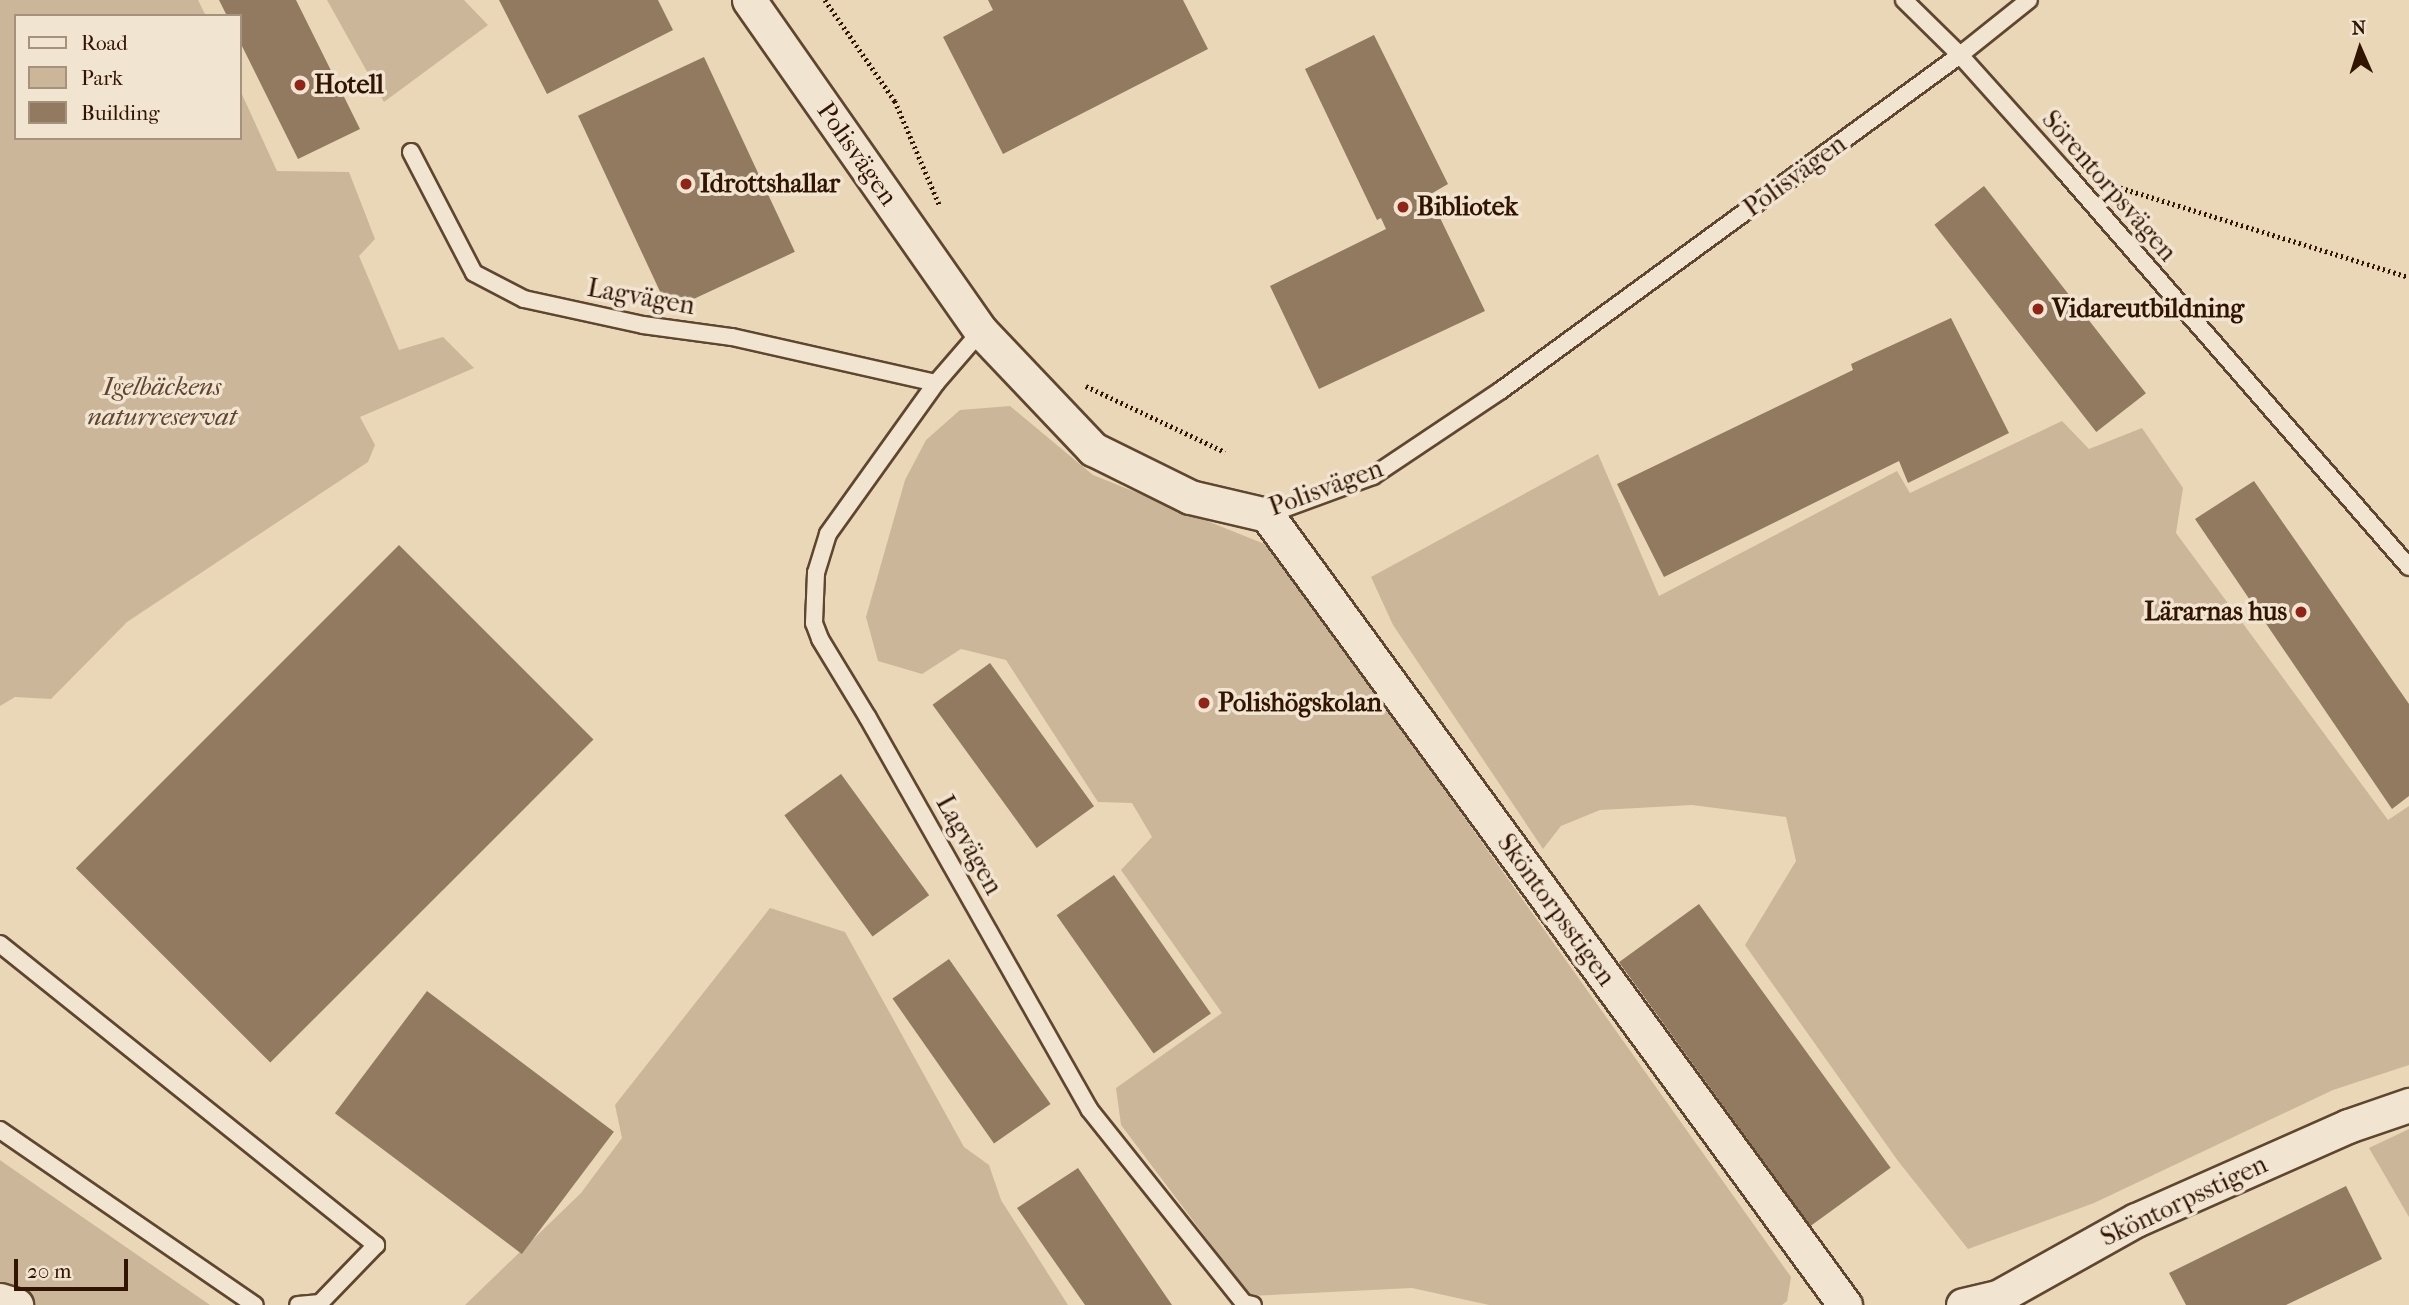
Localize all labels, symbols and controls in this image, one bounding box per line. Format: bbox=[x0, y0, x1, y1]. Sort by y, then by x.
legend bbox=[14, 14, 242, 140]
north arrow bbox=[2325, 14, 2395, 84]
text: N bbox=[2351, 17, 2367, 39]
text: Road bbox=[81, 31, 128, 55]
text: Park bbox=[81, 66, 123, 90]
place label: Hotell bbox=[314, 69, 384, 101]
marker: Hotell bbox=[292, 77, 308, 93]
street label: Polisvägen bbox=[810, 96, 904, 212]
text: Building bbox=[81, 101, 159, 125]
street label: Sörentorpsvägen bbox=[2035, 104, 2183, 268]
street label: Polisvägen bbox=[1738, 128, 1852, 224]
place label: Idrottshallar bbox=[700, 168, 840, 200]
marker: Idrottshallar bbox=[678, 176, 694, 192]
place label: Bibliotek bbox=[1417, 191, 1518, 223]
marker: Bibliotek bbox=[1395, 199, 1411, 215]
street label: Lagvägen bbox=[585, 272, 697, 322]
place label: Vidareutbildning bbox=[2052, 293, 2244, 325]
marker: Vidareutbildning bbox=[2030, 301, 2046, 317]
park label: Igelbäckens naturreservat bbox=[87, 371, 237, 432]
street label: Polisvägen bbox=[1265, 453, 1387, 523]
place label: Lärarnas hus bbox=[2144, 596, 2287, 628]
marker: Lärarnas hus bbox=[2293, 604, 2309, 620]
place label: Polishögskolan bbox=[1218, 687, 1382, 719]
marker: Polishögskolan bbox=[1196, 695, 1212, 711]
street label: Lagvägen bbox=[929, 790, 1009, 900]
street label: Sköntorpsstigen bbox=[1490, 828, 1622, 992]
street label: Sköntorpsstigen bbox=[2096, 1149, 2272, 1253]
scale bar bbox=[18, 1246, 131, 1290]
text: 20 m bbox=[27, 1259, 71, 1283]

